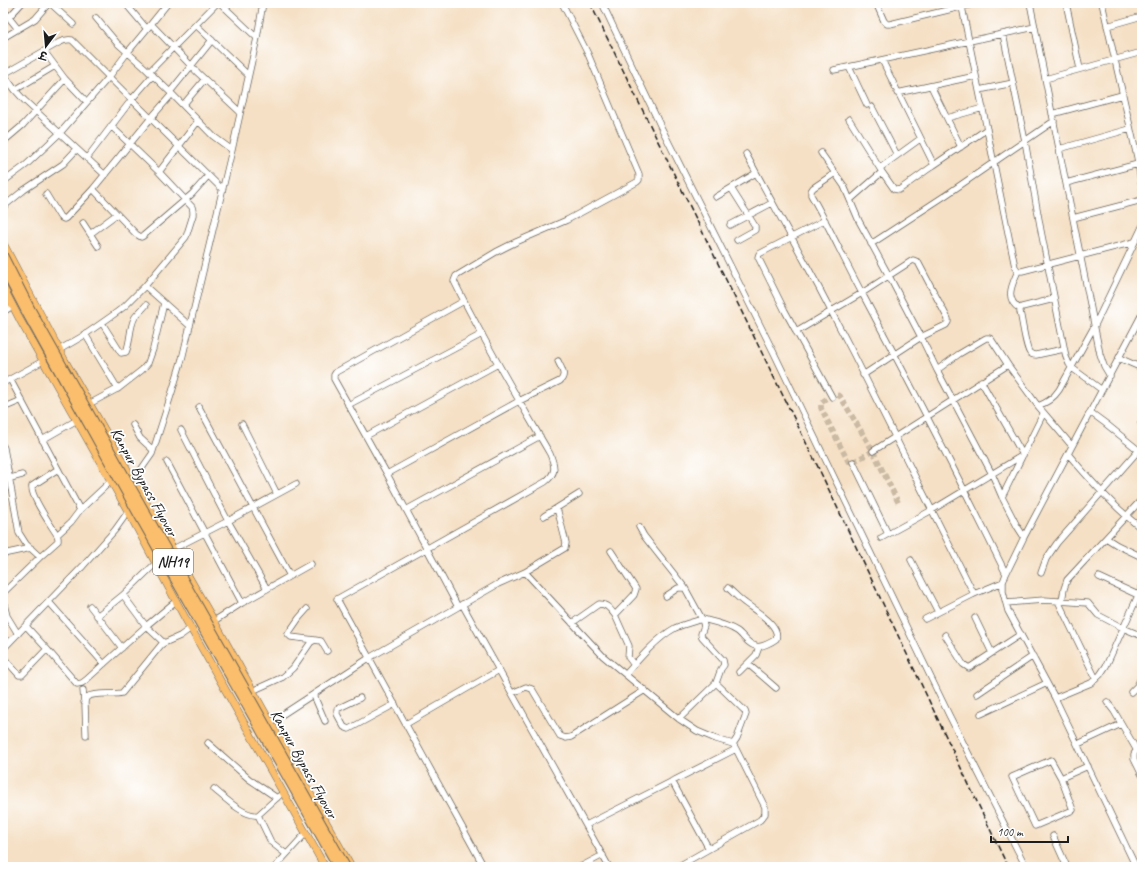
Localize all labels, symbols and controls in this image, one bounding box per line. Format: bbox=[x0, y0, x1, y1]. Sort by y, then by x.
north arrow bbox=[26, 26, 66, 66]
text: उ bbox=[36, 47, 50, 64]
street label: Kanpur Bypass Flyover bbox=[106, 424, 183, 541]
road number: NH19 bbox=[153, 549, 193, 575]
street label: Kanpur Bypass Flyover bbox=[266, 706, 343, 823]
scale bar bbox=[991, 818, 1068, 844]
text: 100 m bbox=[997, 824, 1024, 840]

